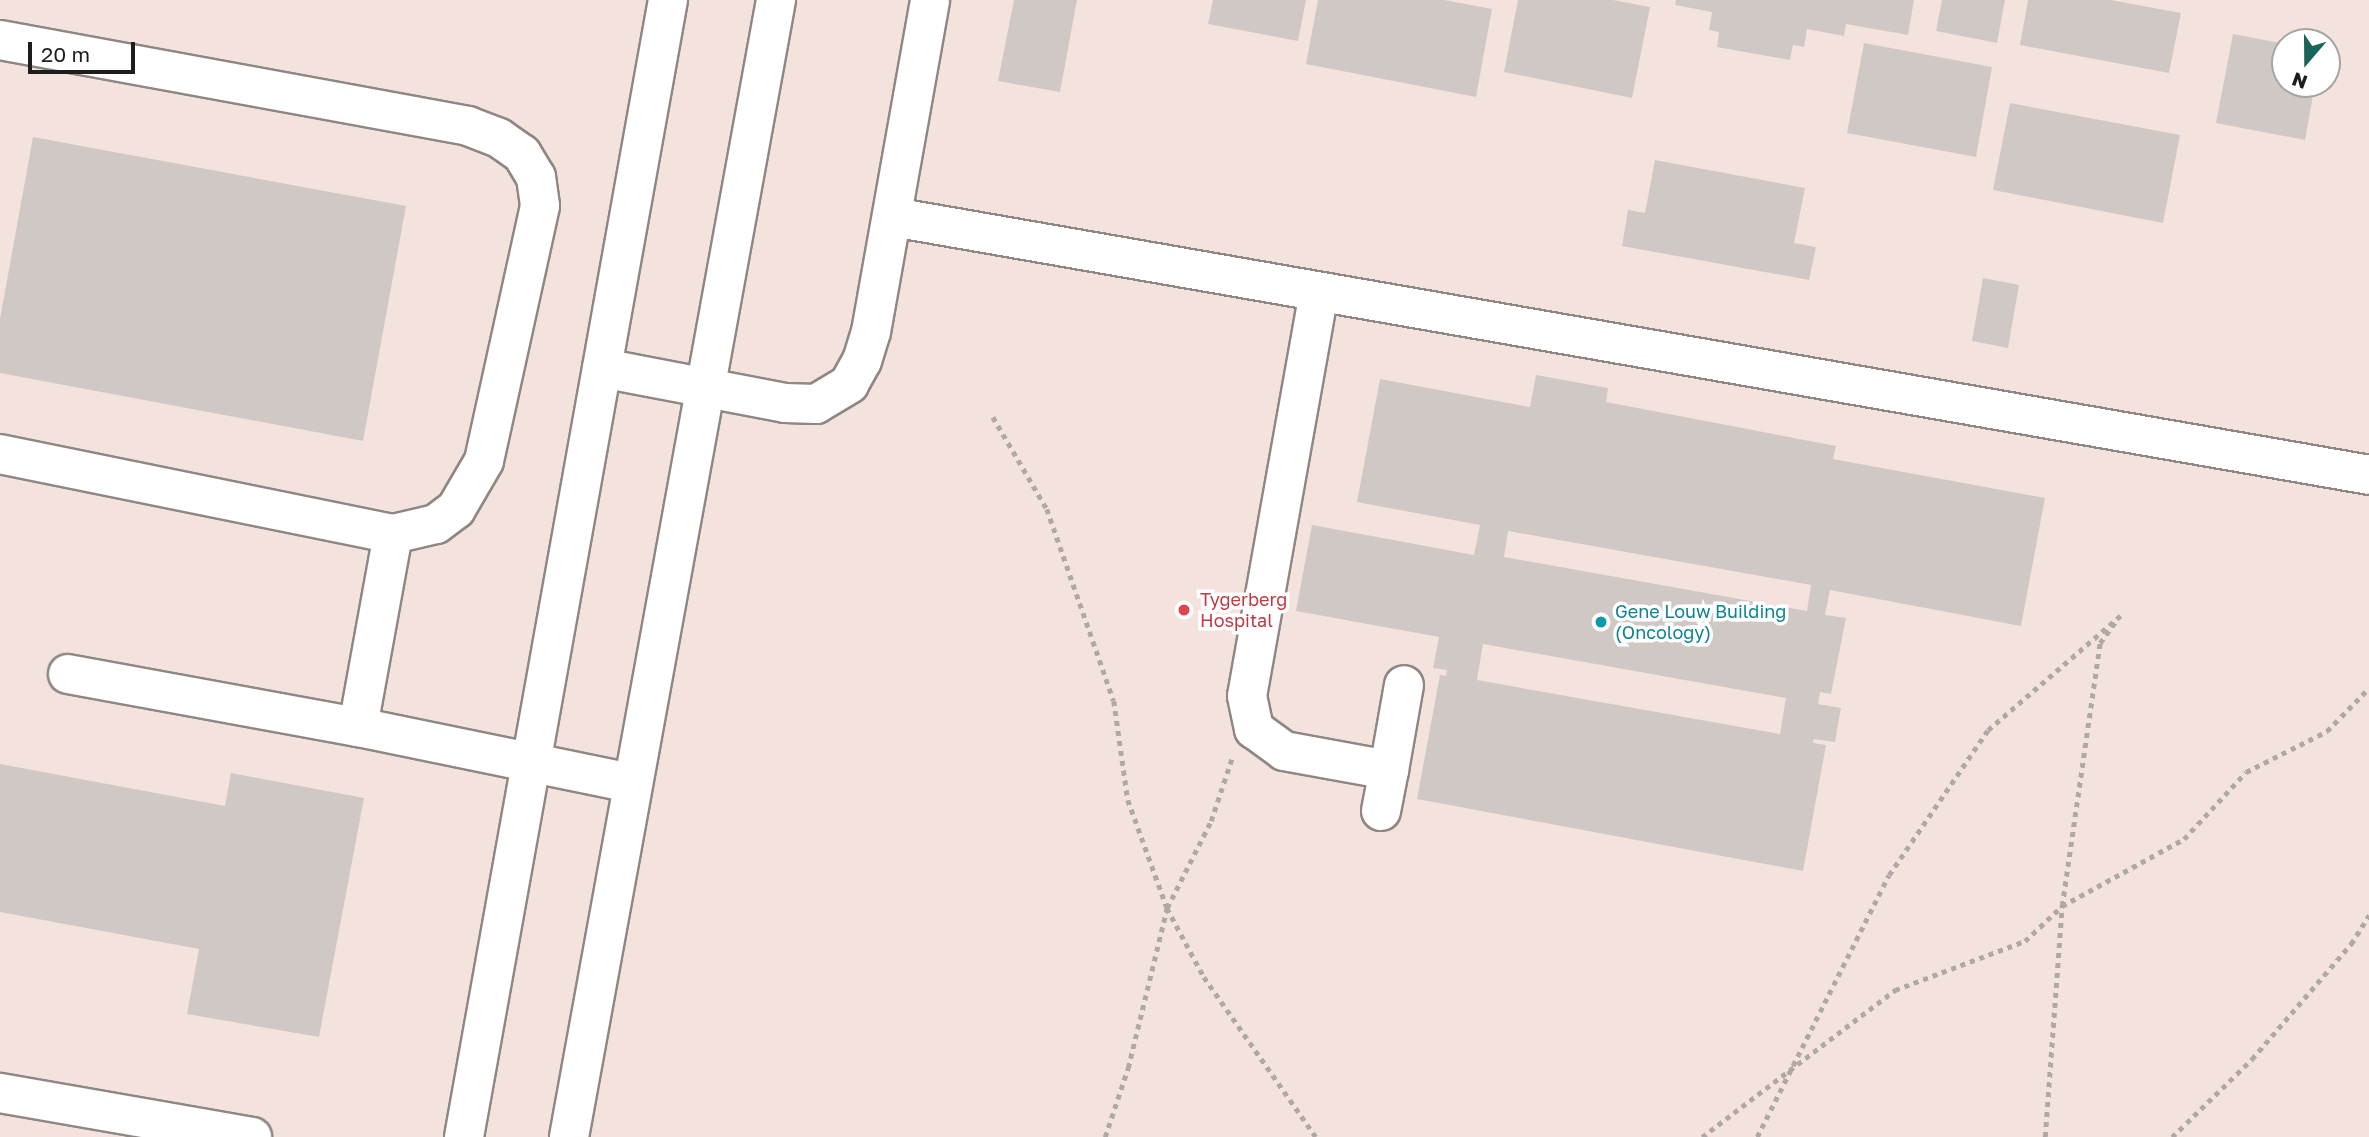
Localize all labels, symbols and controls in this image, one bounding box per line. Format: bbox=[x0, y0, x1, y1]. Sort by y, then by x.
scale bar bbox=[32, 28, 138, 72]
north arrow bbox=[2271, 28, 2341, 98]
text: 20 m bbox=[41, 41, 90, 67]
text: N bbox=[2289, 68, 2310, 95]
place label: Tygerberg Hospital bbox=[1200, 589, 1287, 632]
marker: Tygerberg Hospital bbox=[1174, 600, 1194, 620]
place label: Gene Louw Building (Oncology) bbox=[1615, 601, 1786, 644]
marker: Gene Louw Building (Oncology) bbox=[1593, 614, 1609, 630]

